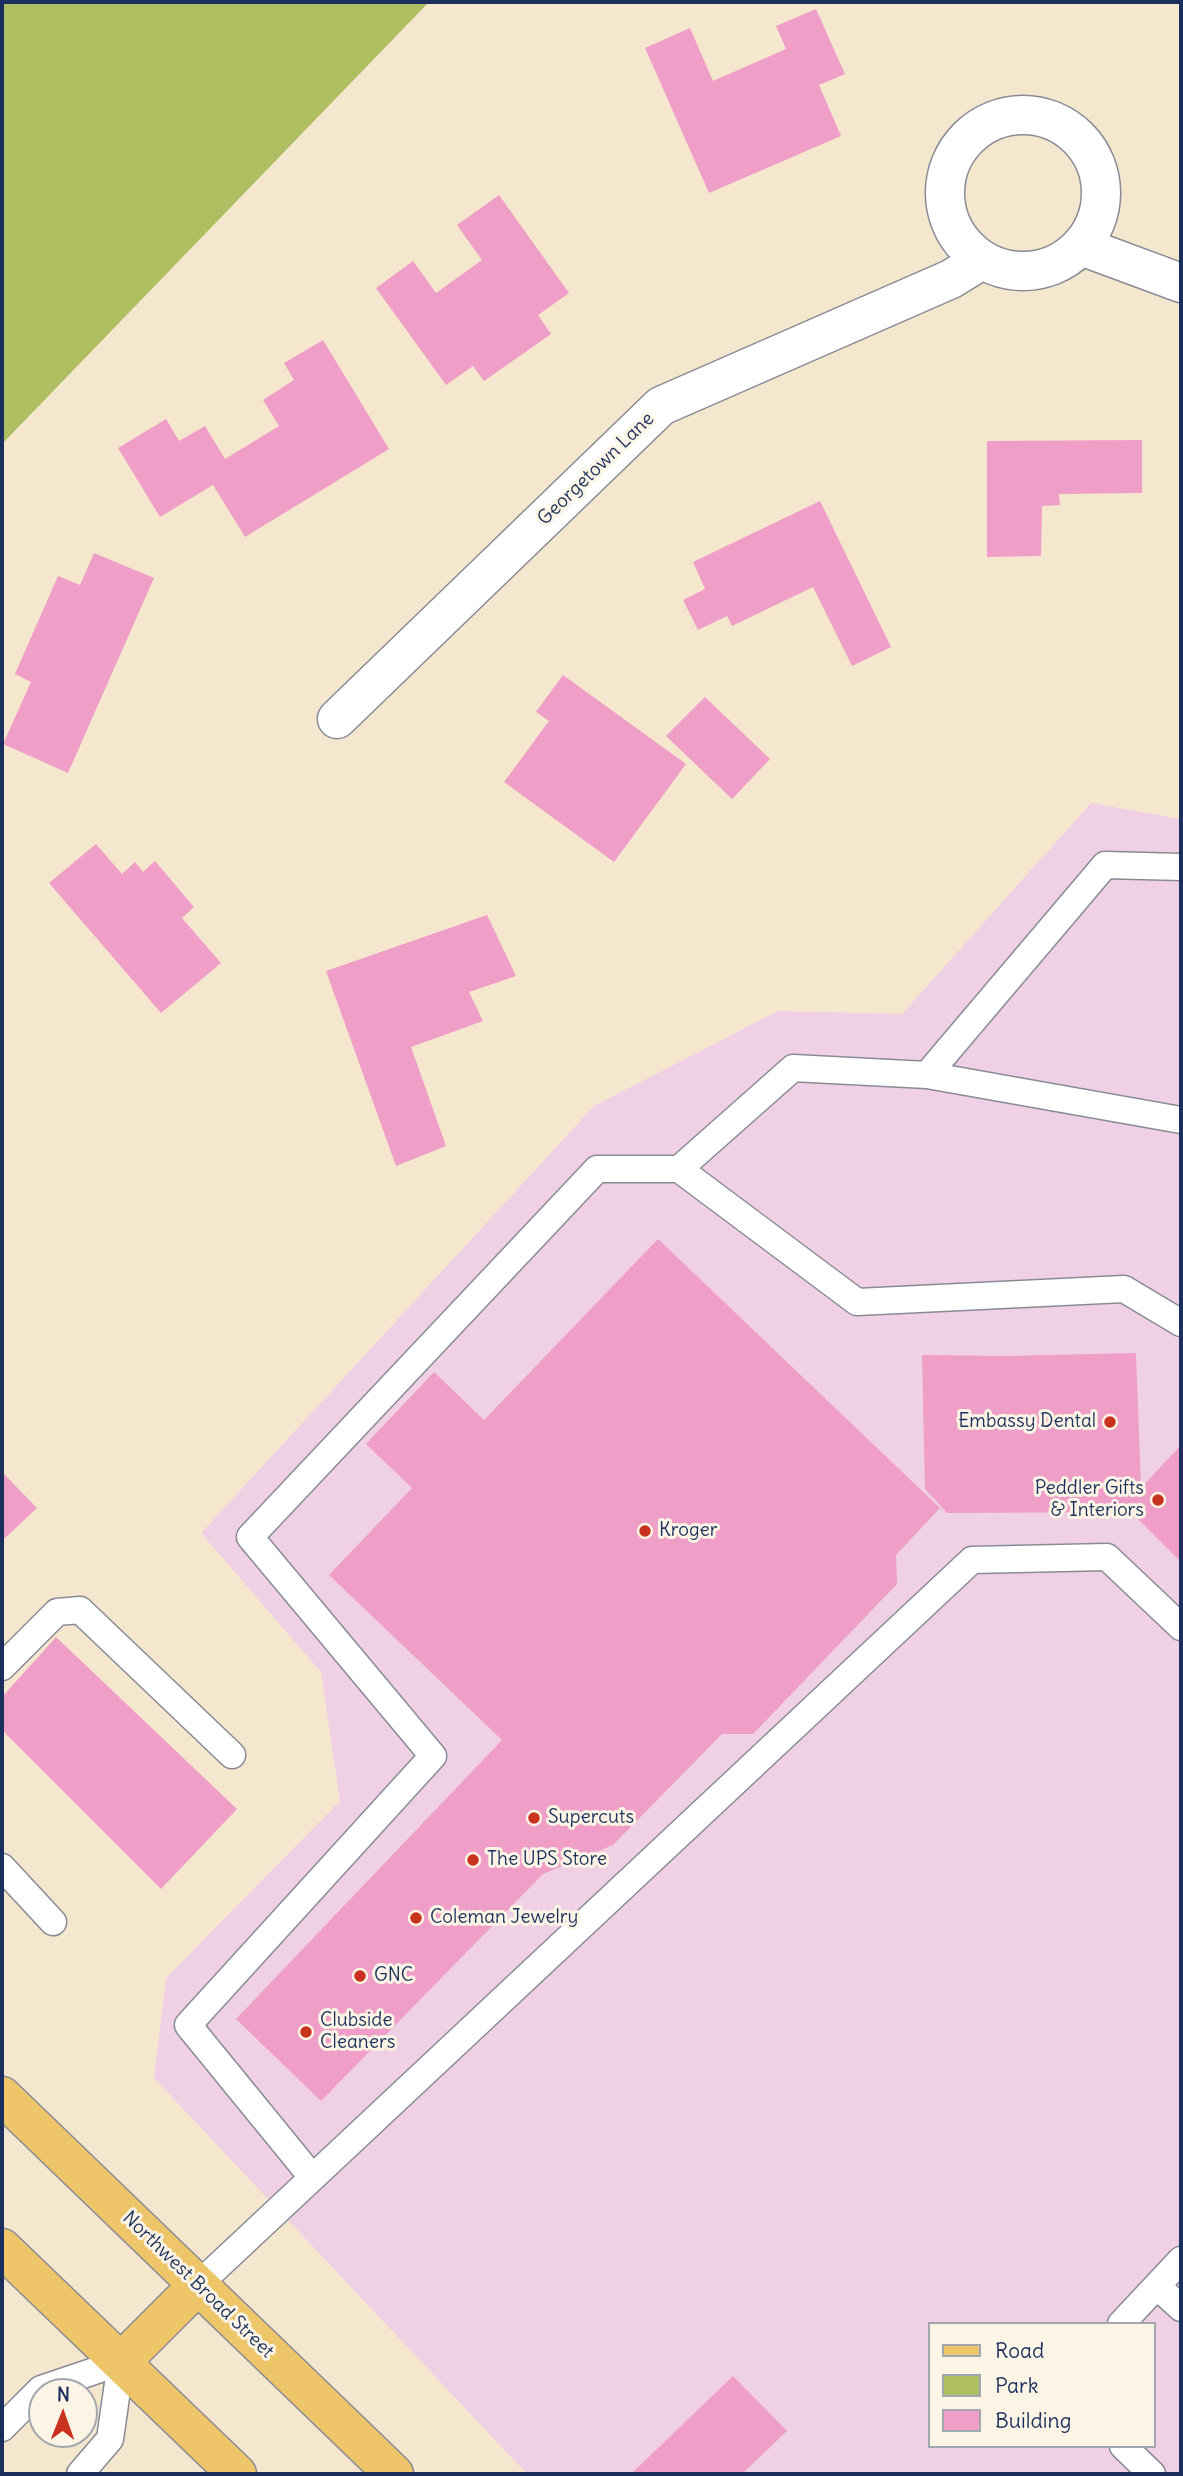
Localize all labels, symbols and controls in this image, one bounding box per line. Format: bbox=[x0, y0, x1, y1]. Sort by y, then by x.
street label: Georgetown Lane bbox=[533, 408, 659, 530]
place label: Embassy Dental bbox=[958, 1411, 1096, 1433]
marker: Embassy Dental bbox=[1102, 1414, 1118, 1430]
place label: Peddler Gifts & Interiors bbox=[1035, 1478, 1144, 1522]
marker: Peddler Gifts & Interiors bbox=[1150, 1492, 1166, 1508]
place label: Kroger bbox=[659, 1520, 718, 1542]
marker: Kroger bbox=[637, 1523, 653, 1539]
place label: Supercuts bbox=[548, 1807, 634, 1829]
marker: Supercuts bbox=[526, 1810, 542, 1826]
place label: The UPS Store bbox=[487, 1849, 607, 1871]
marker: The UPS Store bbox=[465, 1852, 481, 1868]
place label: Coleman Jewelry bbox=[430, 1907, 578, 1929]
marker: Coleman Jewelry bbox=[408, 1910, 424, 1926]
place label: GNC bbox=[374, 1965, 413, 1987]
marker: GNC bbox=[352, 1968, 368, 1984]
place label: Clubside Cleaners bbox=[320, 2010, 395, 2054]
marker: Clubside Cleaners bbox=[298, 2024, 314, 2040]
street label: Northwest Broad Street bbox=[118, 2207, 278, 2363]
legend bbox=[928, 2322, 1155, 2448]
text: Road bbox=[995, 2337, 1044, 2364]
text: Park bbox=[995, 2372, 1038, 2399]
north arrow bbox=[28, 2378, 98, 2448]
text: N bbox=[57, 2382, 70, 2406]
text: Building bbox=[995, 2407, 1071, 2434]

